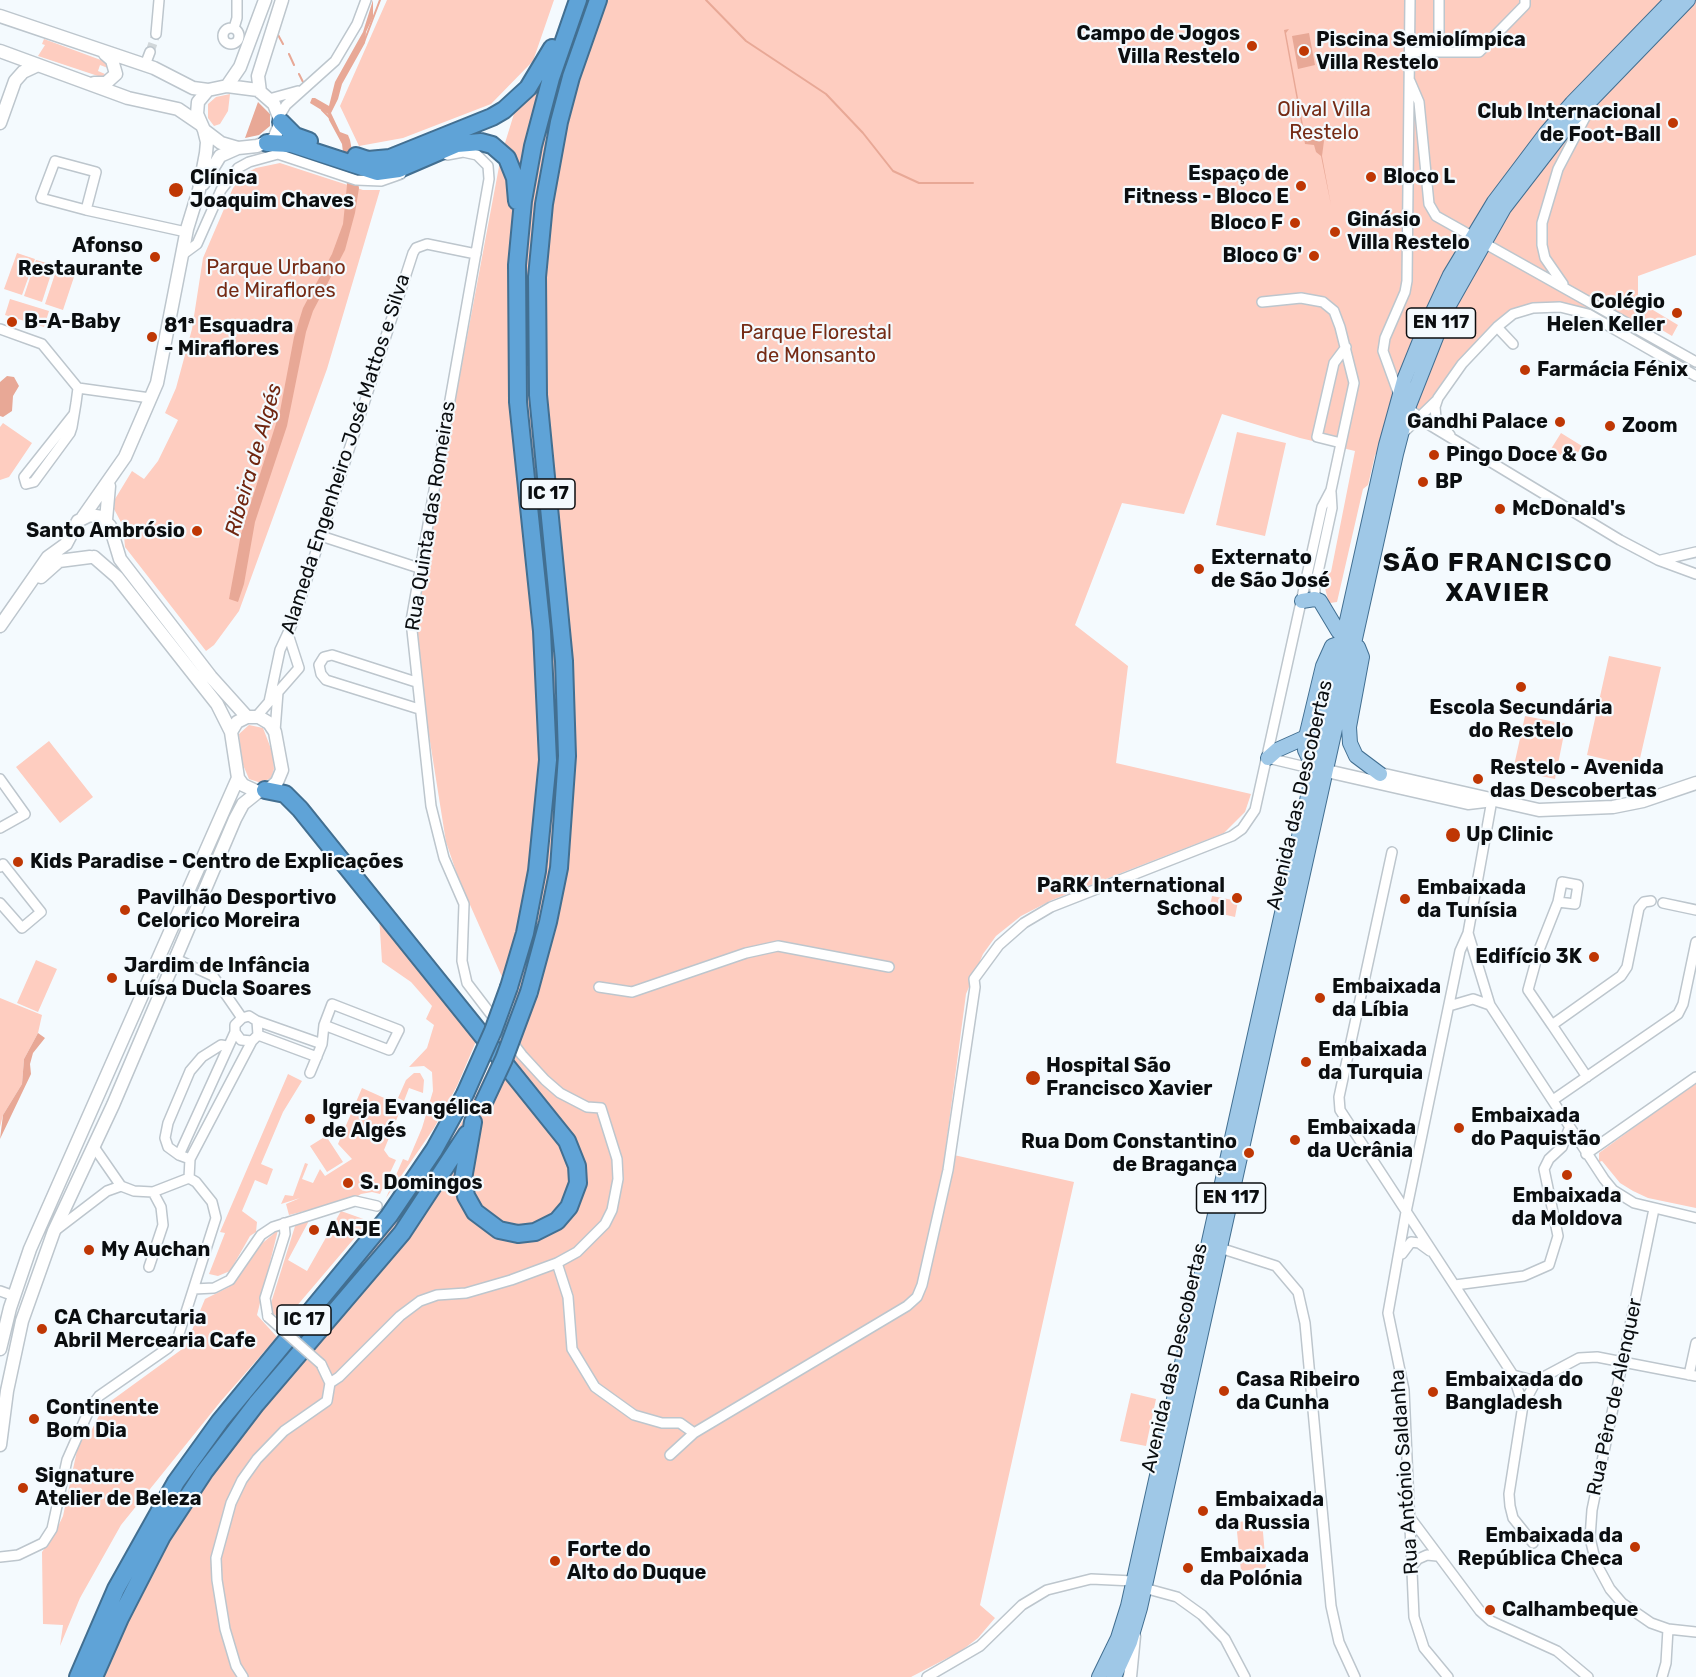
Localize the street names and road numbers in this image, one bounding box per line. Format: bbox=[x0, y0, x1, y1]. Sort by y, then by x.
street label: Alameda Engenheiro José Mattos e Silva bbox=[276, 271, 416, 637]
road number: EN 117 bbox=[1406, 308, 1476, 338]
street label: Rua Quinta das Romeiras bbox=[401, 399, 461, 633]
road number: IC 17 bbox=[521, 479, 575, 509]
street label: Avenida das Descobertas bbox=[1262, 678, 1338, 912]
road number: EN 117 bbox=[1196, 1183, 1266, 1213]
street label: Avenida das Descobertas bbox=[1137, 1241, 1213, 1475]
street label: Rua Pêro de Alenquer bbox=[1582, 1296, 1648, 1498]
road number: IC 17 bbox=[277, 1305, 331, 1335]
street label: Rua António Saldanha bbox=[1386, 1369, 1424, 1575]

